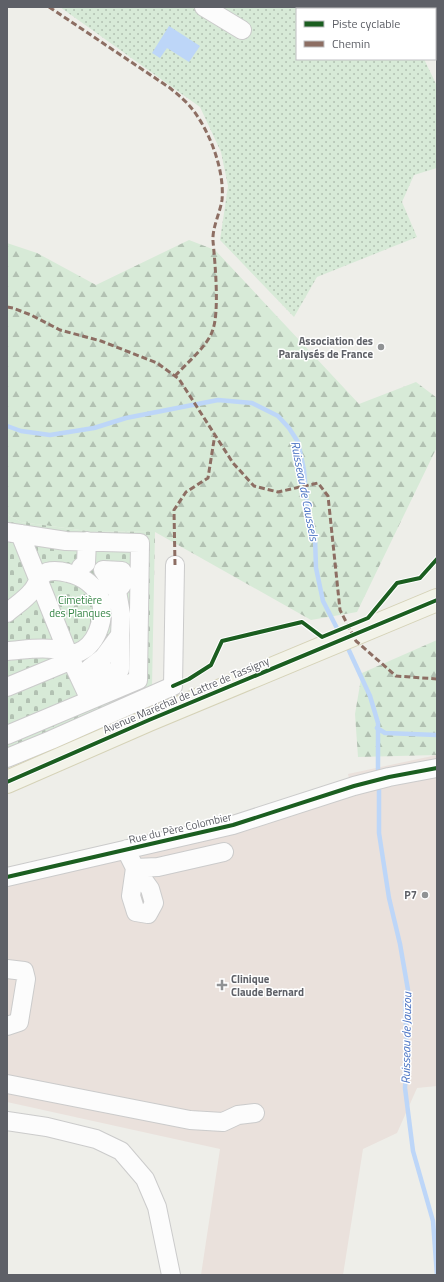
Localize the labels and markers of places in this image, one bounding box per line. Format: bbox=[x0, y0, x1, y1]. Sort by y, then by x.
place label: Association des Paralysés de France bbox=[278, 333, 373, 362]
marker: Association des Paralysés de France bbox=[376, 342, 386, 352]
place label: P7 bbox=[404, 887, 417, 903]
marker: P7 bbox=[420, 890, 430, 900]
place label: Clinique Claude Bernard bbox=[231, 971, 304, 1000]
marker: Clinique Claude Bernard bbox=[216, 979, 228, 991]

